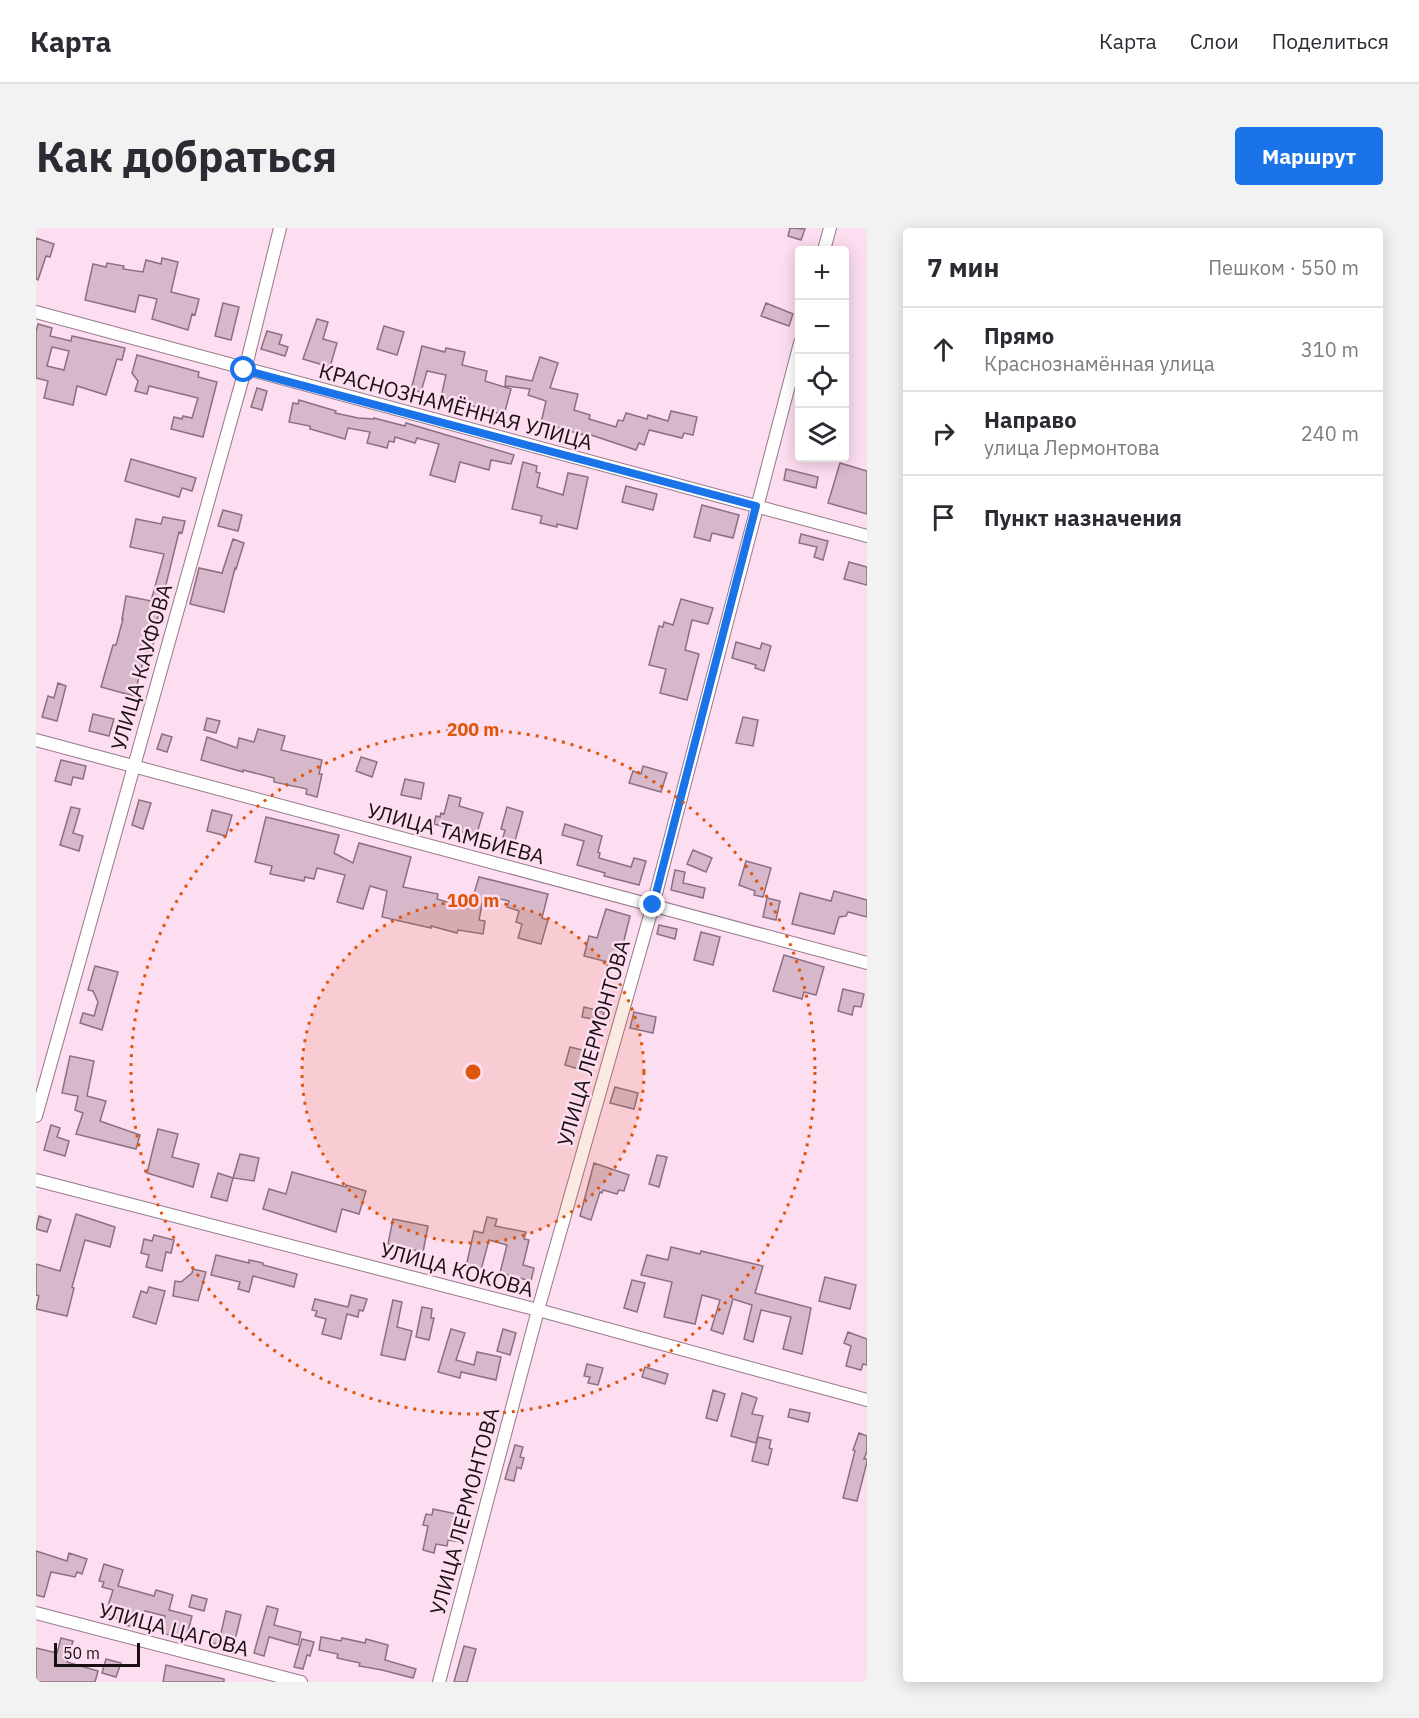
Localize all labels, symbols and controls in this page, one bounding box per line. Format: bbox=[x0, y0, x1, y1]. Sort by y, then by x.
text: Карта bbox=[30, 23, 111, 60]
text: Карта bbox=[1099, 27, 1157, 55]
text: Слои bbox=[1190, 27, 1239, 55]
text: Поделиться bbox=[1272, 27, 1389, 55]
button: Маршрут bbox=[1235, 127, 1383, 185]
text: Как добраться bbox=[36, 129, 337, 184]
map controls bbox=[795, 246, 849, 462]
button: + bbox=[795, 246, 849, 300]
text: 7 мин bbox=[927, 250, 999, 284]
text: Пешком · 550 m bbox=[1208, 254, 1359, 281]
button: − bbox=[795, 300, 849, 354]
text: Прямо bbox=[984, 321, 1054, 350]
icon: ahead bbox=[927, 333, 960, 366]
text: 310 m bbox=[1301, 336, 1359, 363]
text: Краснознамённая улица bbox=[984, 350, 1215, 377]
button: locate bbox=[795, 354, 849, 408]
route start bbox=[230, 356, 256, 382]
street label: КРАСНОЗНАМЁННАЯ УЛИЦА bbox=[316, 356, 596, 456]
text: Направо bbox=[984, 405, 1077, 434]
button: layers bbox=[795, 408, 849, 462]
icon: right bbox=[927, 417, 960, 450]
text: 240 m bbox=[1301, 420, 1359, 447]
text: улица Лермонтова bbox=[984, 434, 1159, 461]
icon: arrive bbox=[927, 501, 960, 534]
text: Пункт назначения bbox=[984, 503, 1182, 532]
street label: УЛИЦА КАУФОВА bbox=[104, 580, 178, 754]
text: 200 m bbox=[447, 718, 499, 741]
street label: УЛИЦА ТАМБИЕВА bbox=[364, 796, 548, 870]
text: 100 m bbox=[447, 889, 499, 912]
route end bbox=[639, 891, 665, 917]
street label: УЛИЦА ЛЕРМОНТОВА bbox=[550, 936, 636, 1150]
centre of rings bbox=[463, 1062, 483, 1082]
street label: УЛИЦА КОКОВА bbox=[377, 1235, 537, 1303]
street label: УЛИЦА ЛЕРМОНТОВА bbox=[423, 1404, 505, 1618]
street label: УЛИЦА ЦАГОВА bbox=[96, 1595, 252, 1663]
scale bar bbox=[54, 1640, 140, 1668]
text: 50 m bbox=[63, 1643, 100, 1663]

